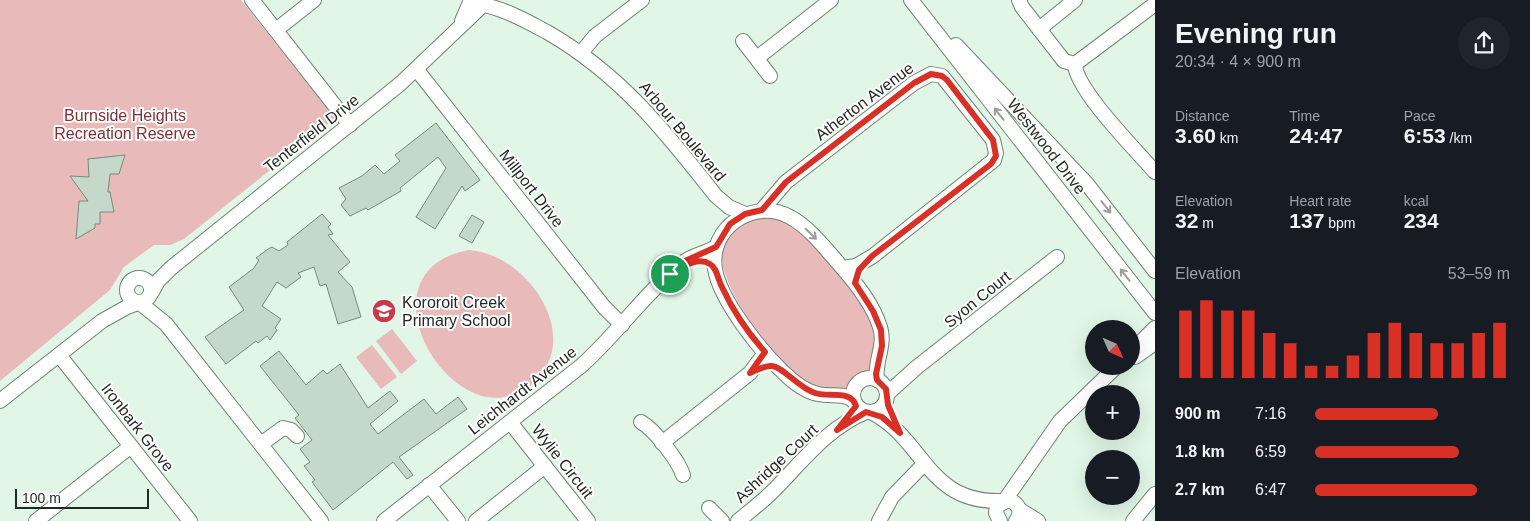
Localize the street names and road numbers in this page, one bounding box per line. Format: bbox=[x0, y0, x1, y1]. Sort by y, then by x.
street label: Atherton Avenue bbox=[812, 59, 917, 144]
street label: Arbour Boulevard bbox=[636, 78, 729, 184]
street label: Tenterfield Drive bbox=[261, 91, 362, 176]
street label: Westwood Drive bbox=[1004, 95, 1089, 197]
street label: Millport Drive bbox=[496, 146, 567, 230]
street label: Syon Court bbox=[941, 267, 1014, 331]
street label: Leichhardt Avenue bbox=[465, 343, 580, 438]
street label: Ironbark Grove bbox=[98, 380, 177, 475]
street label: Ashridge Court bbox=[732, 420, 822, 506]
street label: Wylie Circuit bbox=[529, 421, 597, 502]

